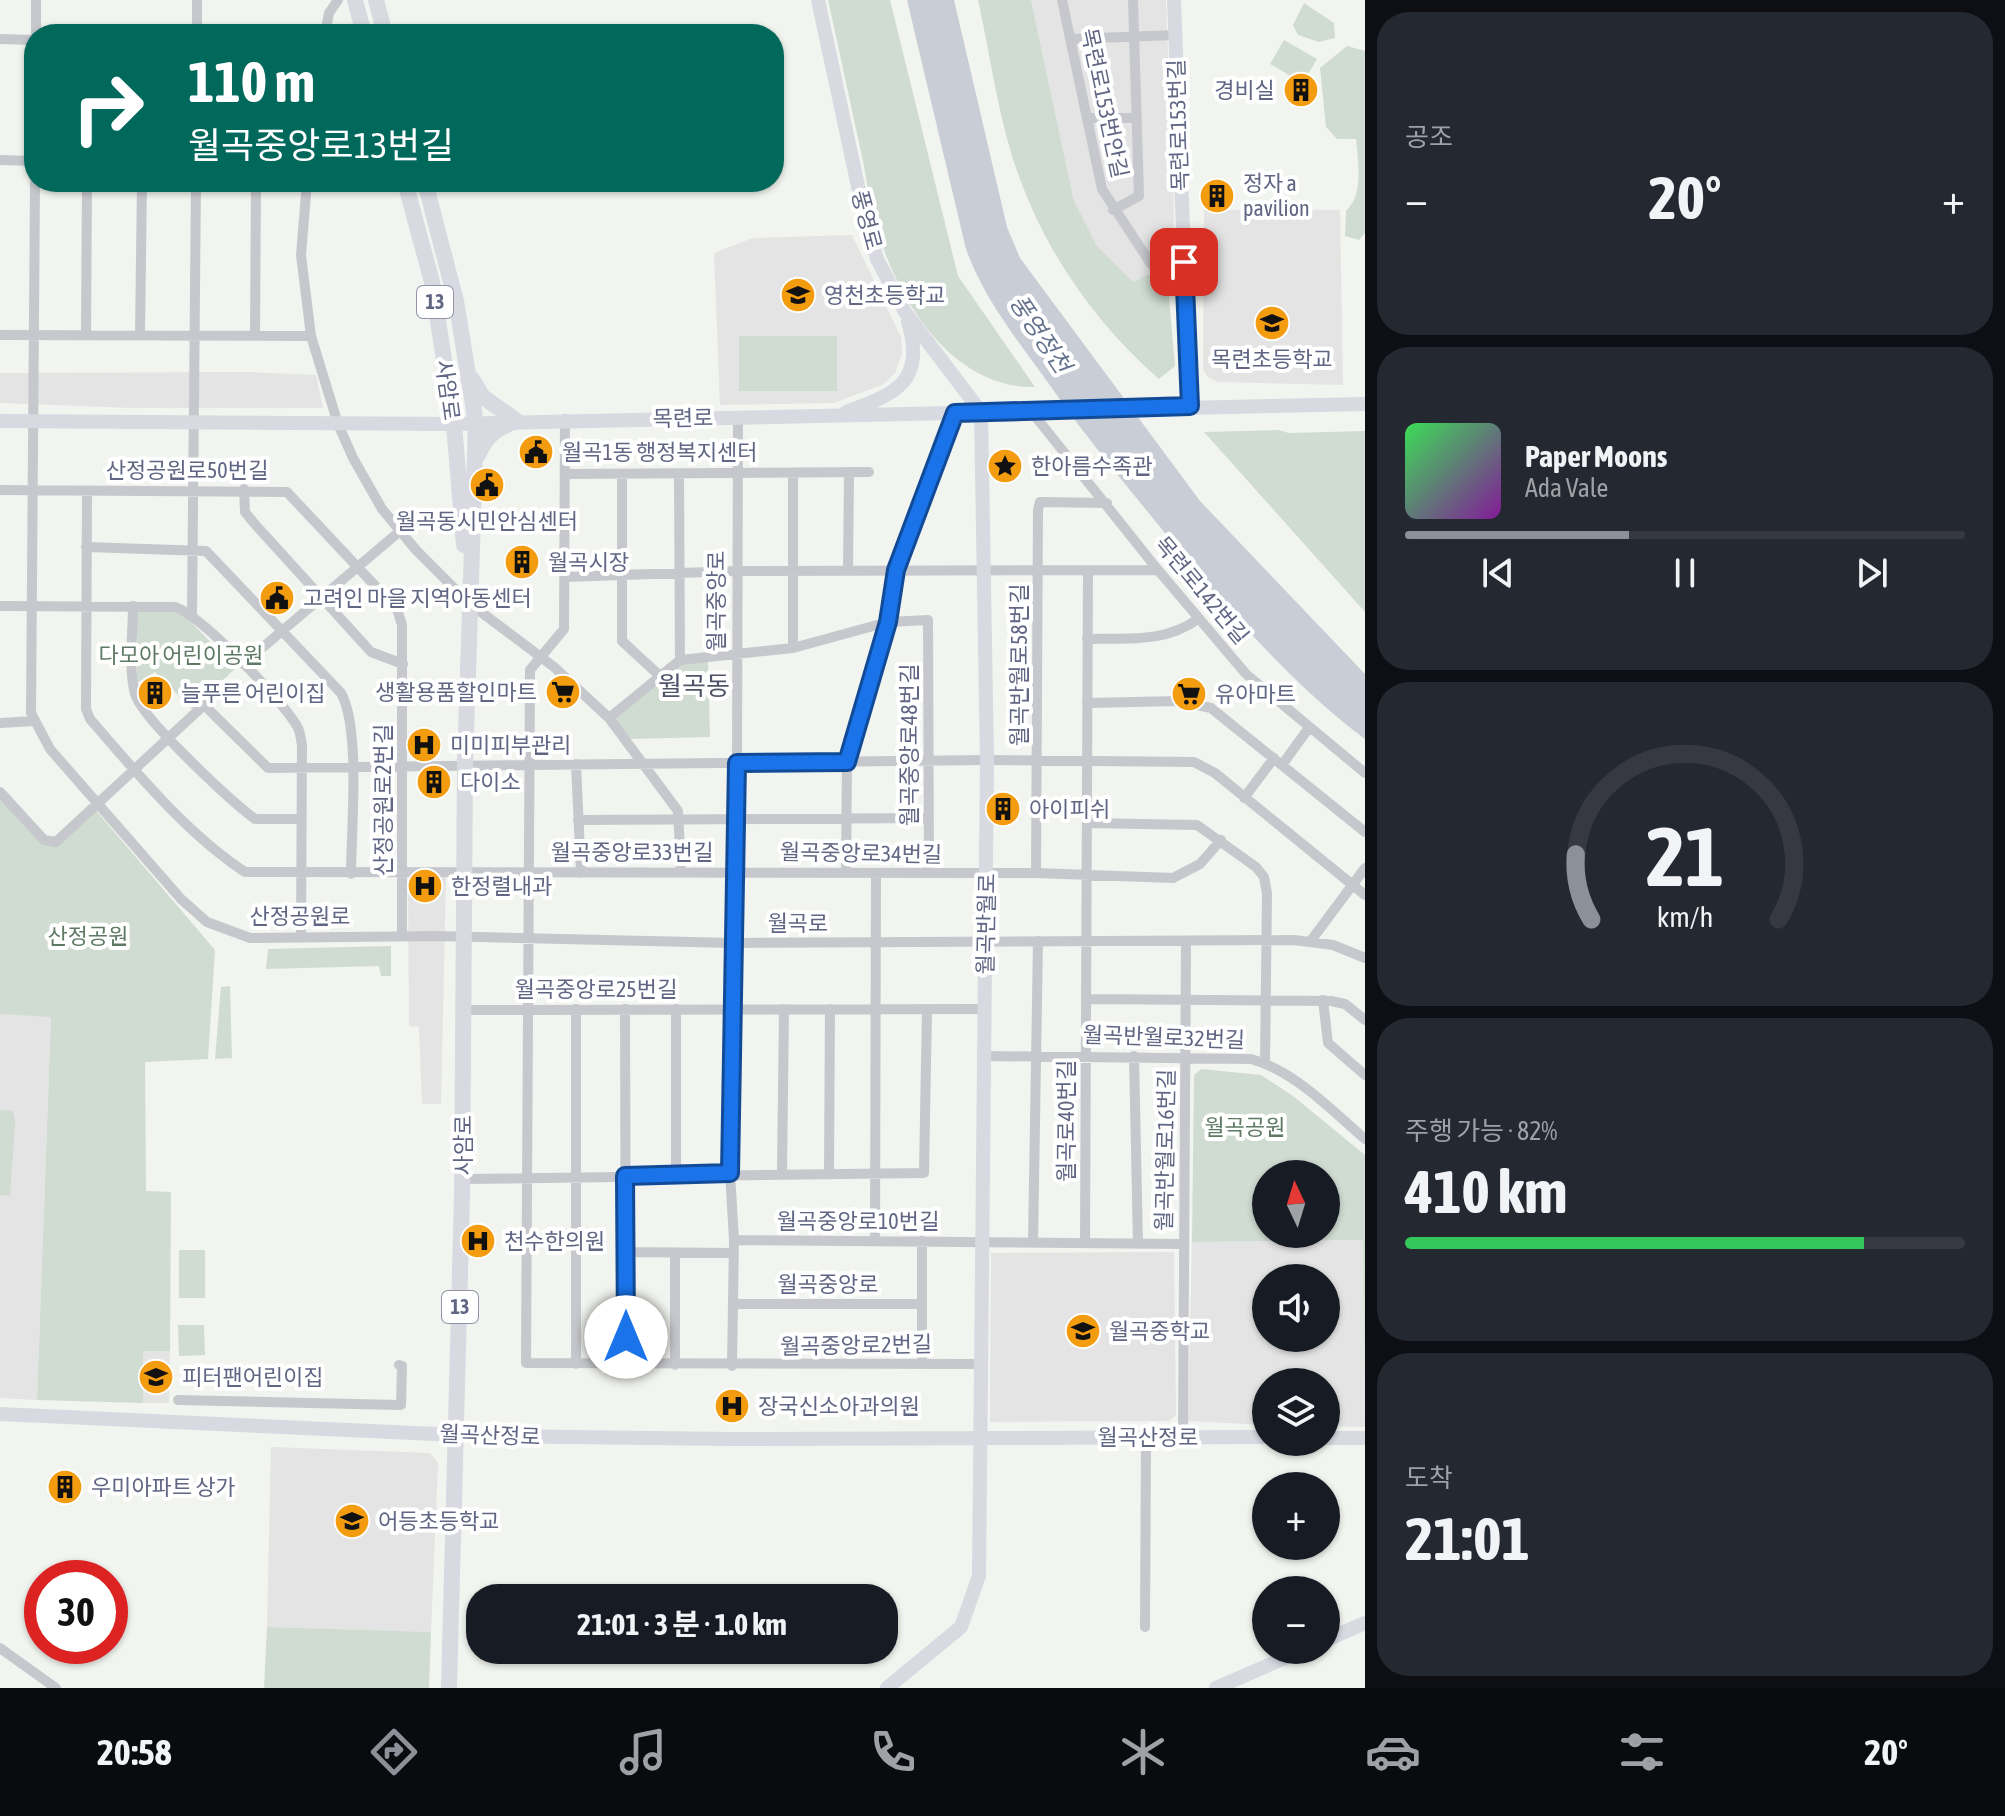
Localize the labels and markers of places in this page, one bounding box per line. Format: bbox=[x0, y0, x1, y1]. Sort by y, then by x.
building icon: 경비실 bbox=[1282, 71, 1320, 109]
place label: 경비실 bbox=[1214, 77, 1275, 103]
place label: 정자 a pavilion bbox=[1243, 170, 1310, 221]
building icon: 정자 a pavilion bbox=[1198, 177, 1236, 215]
pin bbox=[1150, 228, 1218, 296]
school or university icon: 영천초등학교 bbox=[779, 276, 817, 314]
place label: 영천초등학교 bbox=[824, 282, 945, 308]
school or university icon: 목련초등학교 bbox=[1253, 304, 1291, 342]
place label: 목련초등학교 bbox=[1211, 346, 1333, 372]
public building icon: 월곡1동 행정복지센터 bbox=[517, 433, 555, 471]
place label: 월곡1동 행정복지센터 bbox=[562, 439, 758, 465]
place icon: 한아름수족관 bbox=[986, 447, 1024, 485]
place label: 한아름수족관 bbox=[1031, 453, 1152, 479]
public building icon: 월곡동시민안심센터 bbox=[468, 466, 506, 504]
place label: 월곡동시민안심센터 bbox=[396, 508, 578, 534]
building icon: 월곡시장 bbox=[503, 543, 541, 581]
place label: 월곡시장 bbox=[548, 549, 629, 575]
public building icon: 고려인 마을 지역아동센터 bbox=[258, 579, 296, 617]
place label: 고려인 마을 지역아동센터 bbox=[303, 585, 532, 611]
supermarket icon: 생활용품할인마트 bbox=[544, 673, 582, 711]
building icon: 늘푸른 어린이집 bbox=[136, 674, 174, 712]
supermarket icon: 유아마트 bbox=[1170, 675, 1208, 713]
place label: 생활용품할인마트 bbox=[375, 679, 537, 705]
place label: 늘푸른 어린이집 bbox=[181, 680, 326, 706]
place label: 유아마트 bbox=[1215, 681, 1296, 707]
hospital icon: 미미피부관리 bbox=[405, 726, 443, 764]
place label: 미미피부관리 bbox=[450, 732, 571, 758]
building icon: 다이소 bbox=[415, 763, 453, 801]
place label: 다이소 bbox=[460, 769, 521, 795]
building icon: 아이피쉬 bbox=[984, 790, 1022, 828]
place label: 아이피쉬 bbox=[1029, 796, 1110, 822]
hospital icon: 한정렬내과 bbox=[406, 867, 444, 905]
place label: 한정렬내과 bbox=[451, 873, 552, 899]
hospital icon: 천수한의원 bbox=[459, 1222, 497, 1260]
place label: 천수한의원 bbox=[504, 1228, 605, 1254]
school or university icon: 월곡중학교 bbox=[1064, 1312, 1102, 1350]
place label: 월곡중학교 bbox=[1109, 1318, 1210, 1344]
school or university icon: 피터팬어린이집 bbox=[137, 1358, 175, 1396]
place label: 피터팬어린이집 bbox=[182, 1364, 324, 1390]
hospital icon: 장국신소아과의원 bbox=[713, 1387, 751, 1425]
place label: 장국신소아과의원 bbox=[758, 1393, 920, 1419]
building icon: 우미아파트 상가 bbox=[46, 1468, 84, 1506]
place label: 우미아파트 상가 bbox=[91, 1474, 236, 1500]
school or university icon: 어등초등학교 bbox=[333, 1502, 371, 1540]
place label: 어등초등학교 bbox=[378, 1508, 499, 1534]

